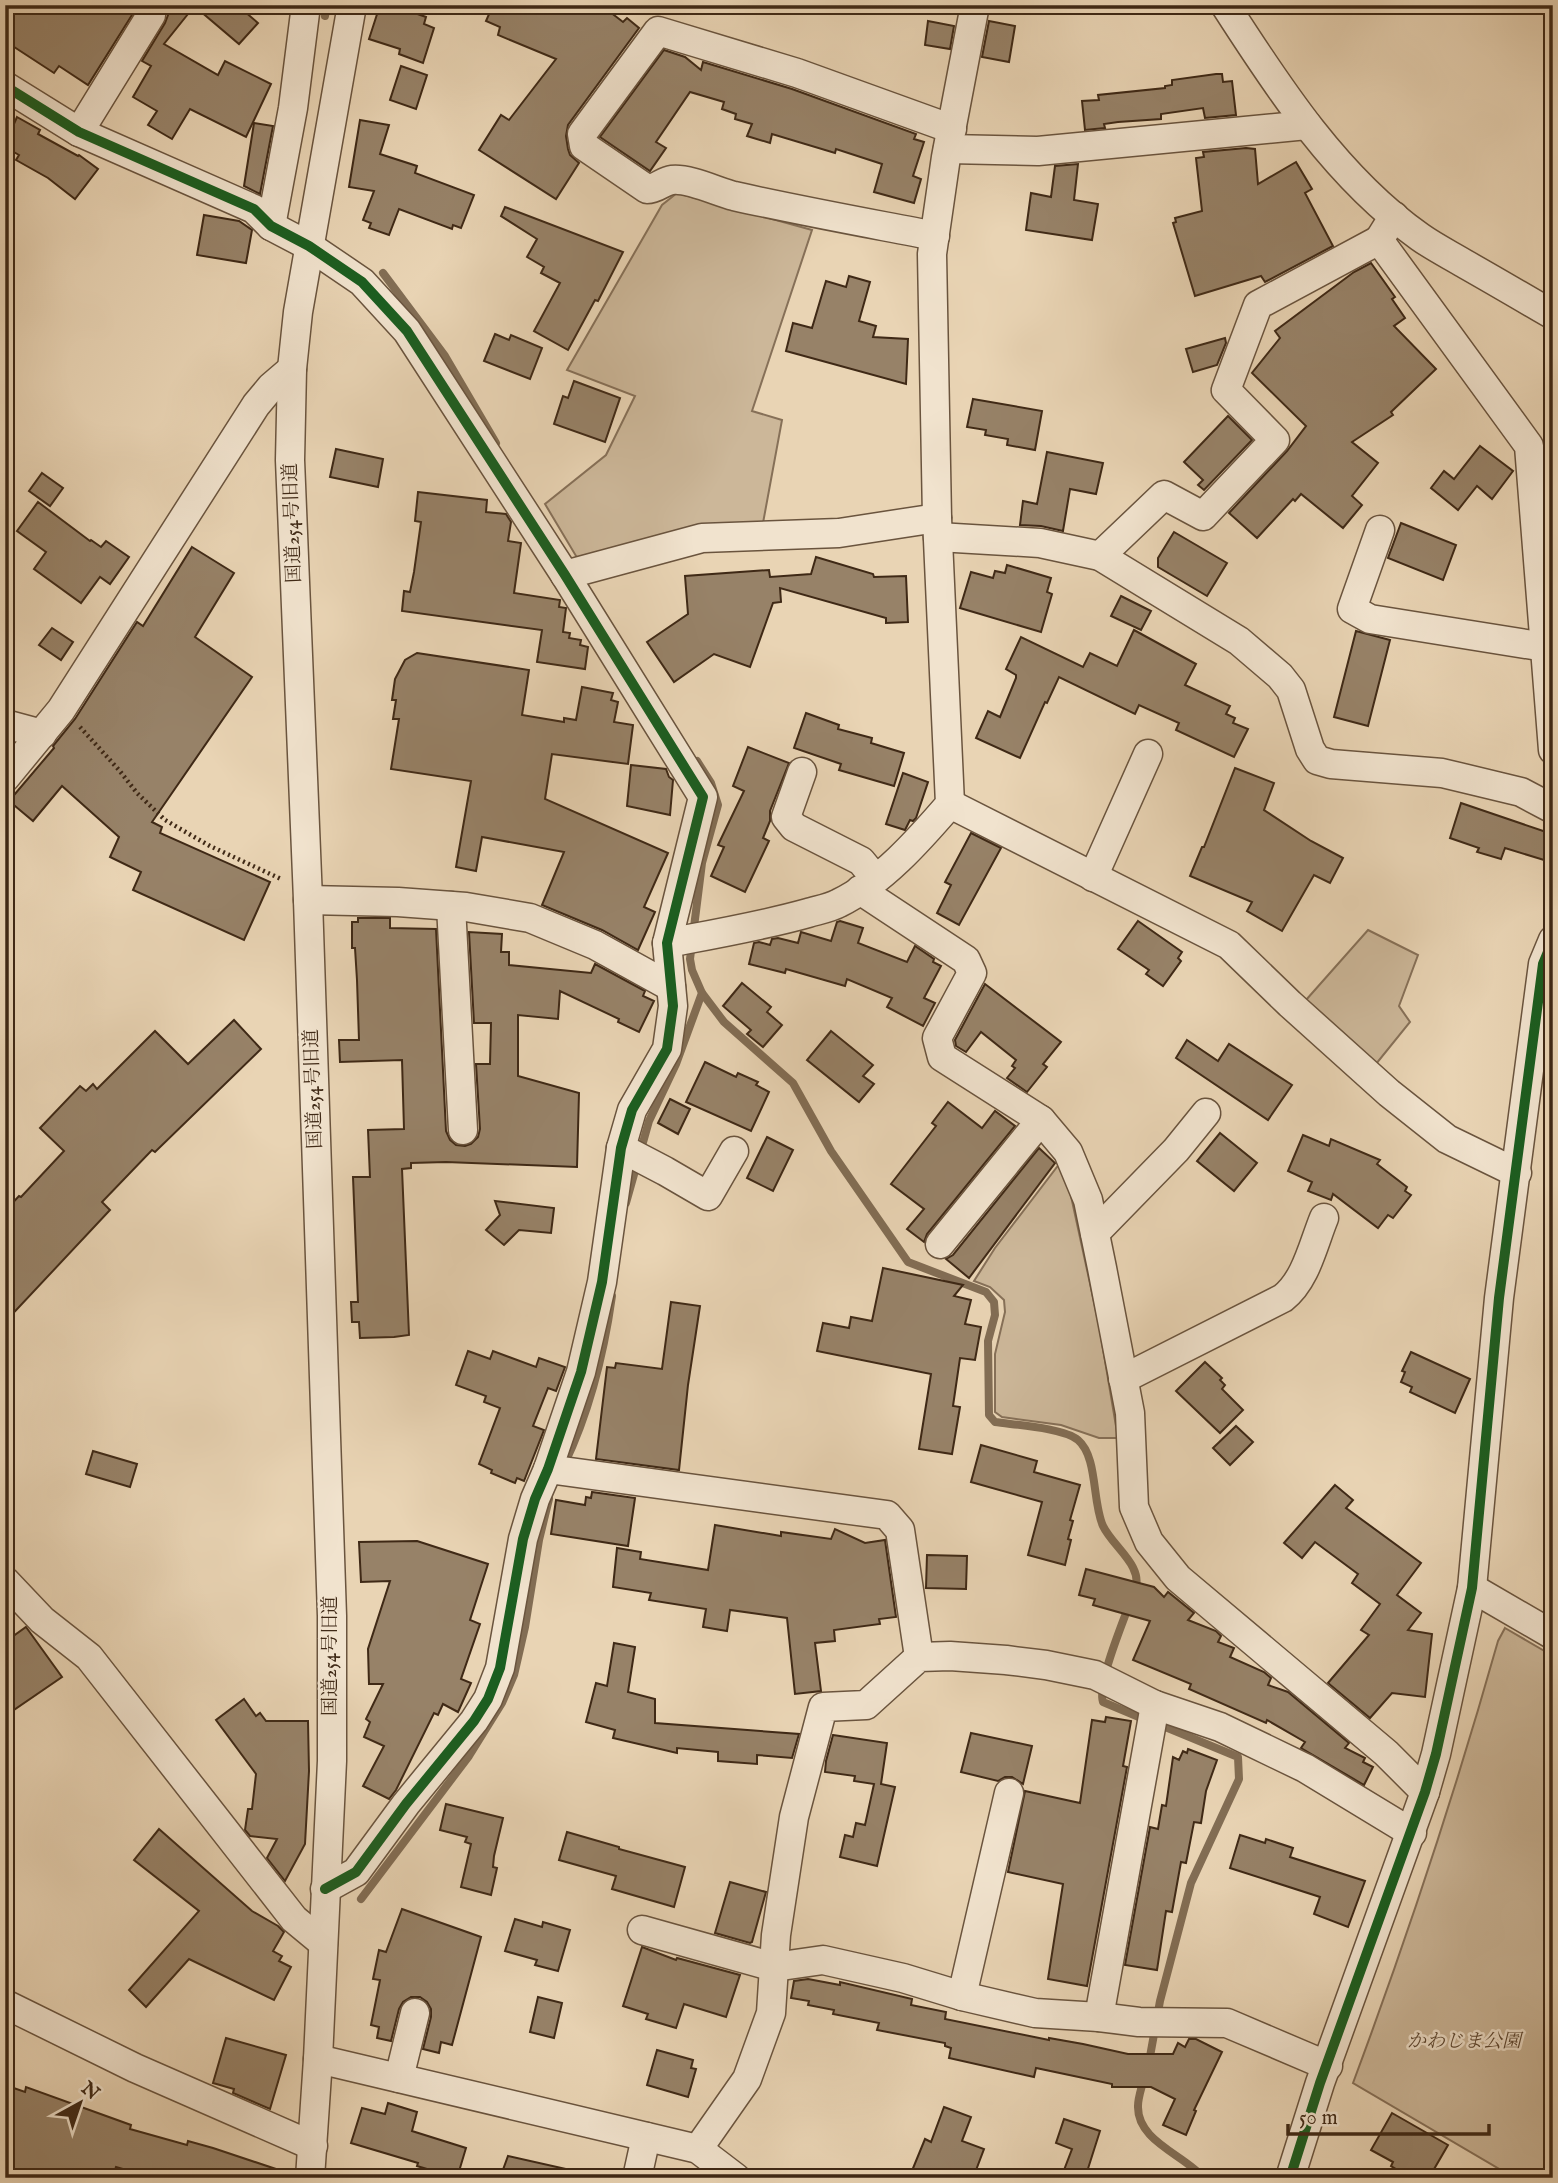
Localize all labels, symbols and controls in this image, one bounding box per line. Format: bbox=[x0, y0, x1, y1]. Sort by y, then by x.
street label: 国道254号旧道 bbox=[279, 463, 307, 583]
street label: 国道254号旧道 bbox=[300, 1029, 328, 1149]
street label: 国道254号旧道 bbox=[319, 1596, 343, 1716]
park label: かわじま公園 bbox=[1407, 2030, 1524, 2054]
north arrow bbox=[46, 2068, 116, 2138]
text: N bbox=[75, 2076, 104, 2106]
scale bar bbox=[1288, 2092, 1490, 2136]
text: 50 m bbox=[1299, 2105, 1338, 2132]

